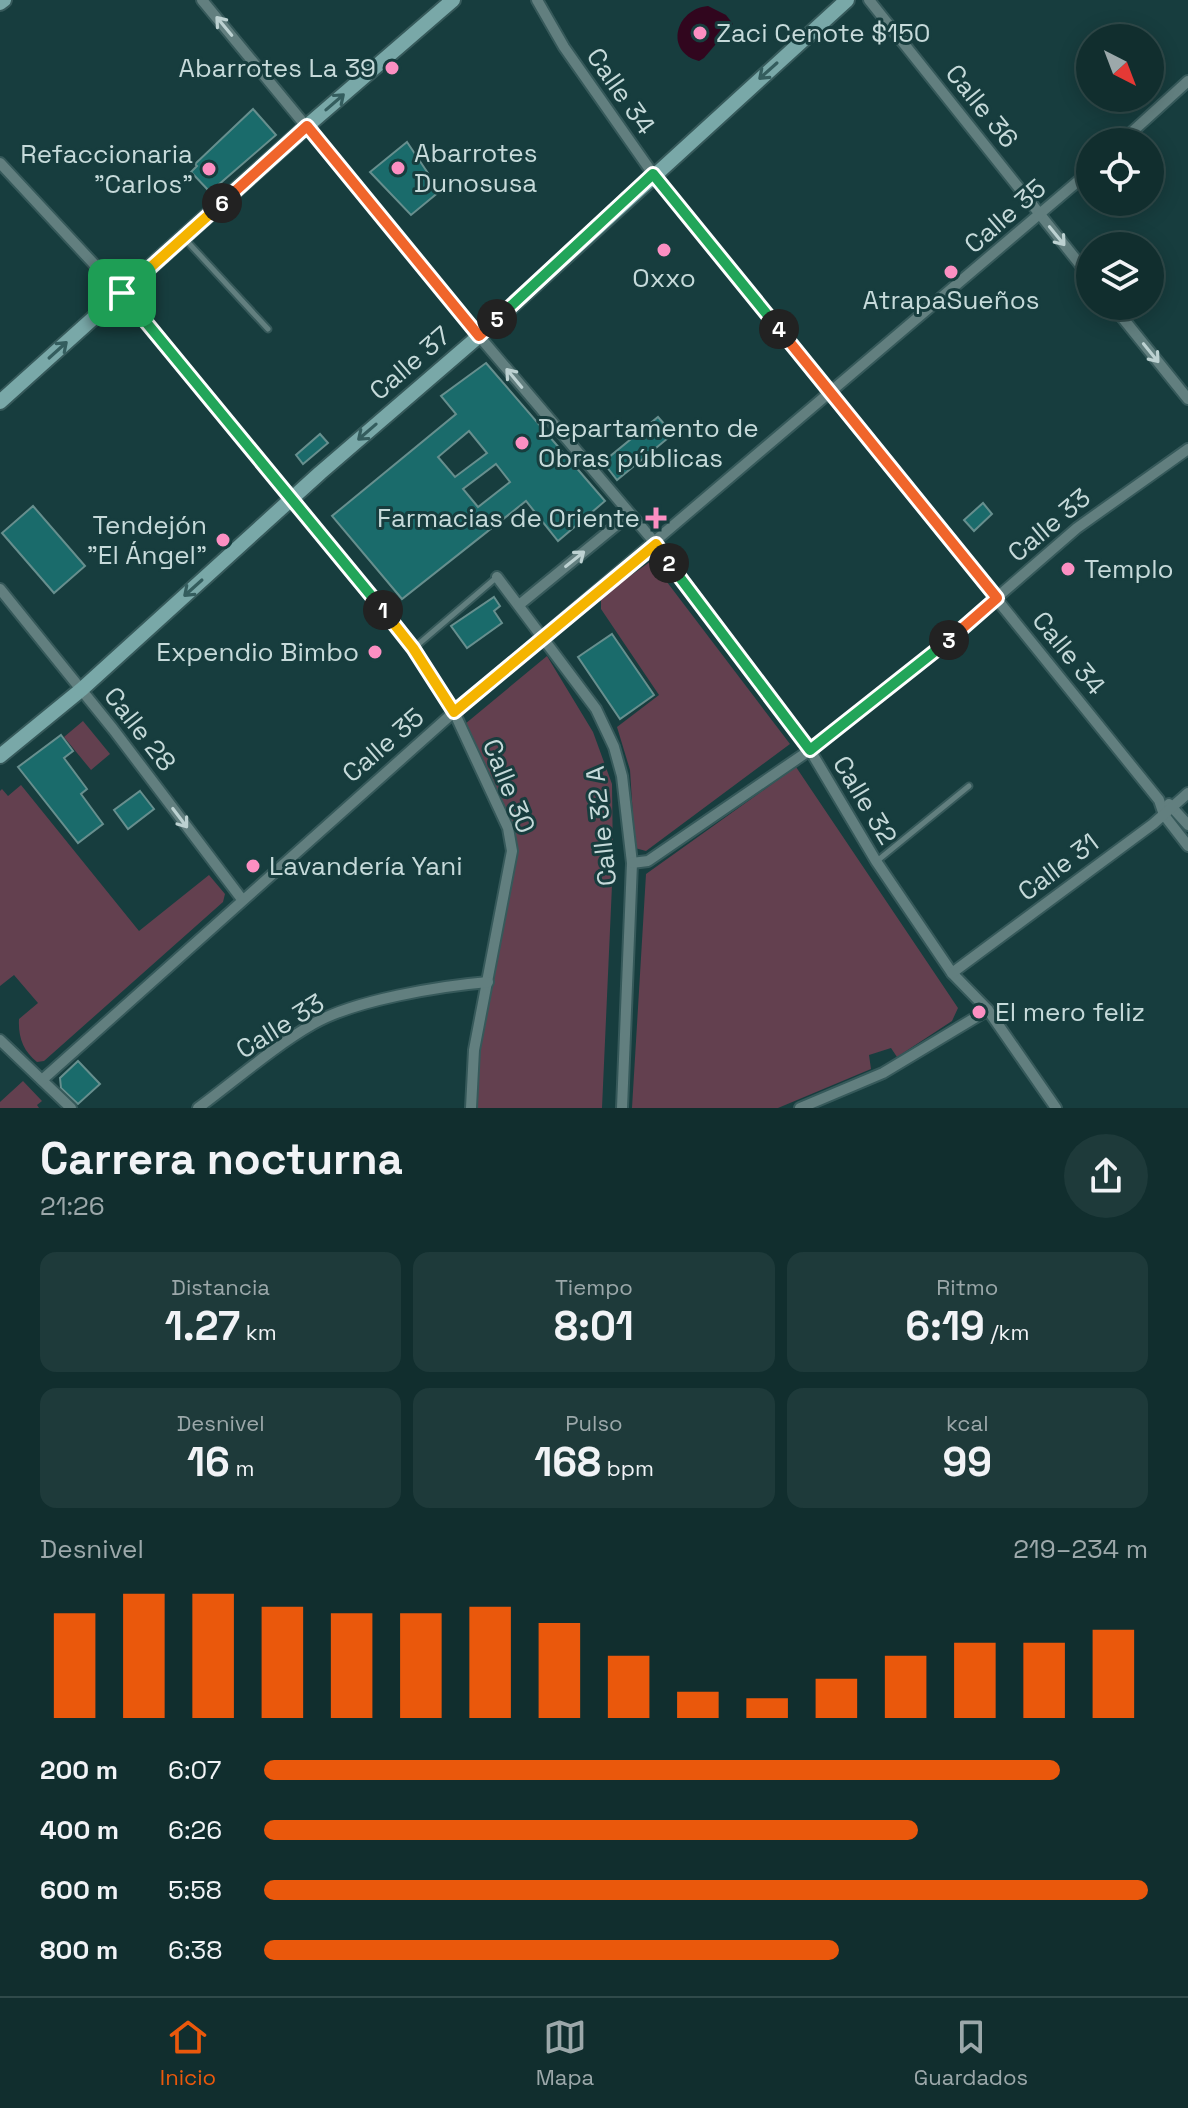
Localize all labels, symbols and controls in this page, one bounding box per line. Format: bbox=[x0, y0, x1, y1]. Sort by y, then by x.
place label: Zaci Cenote $150 bbox=[716, 16, 930, 50]
one-way arrow bbox=[215, 17, 233, 37]
marker: Zaci Cenote $150 bbox=[691, 24, 709, 42]
north arrow bbox=[1076, 24, 1164, 112]
map controls bbox=[1076, 24, 1164, 320]
street label: Calle 34 bbox=[579, 41, 663, 141]
place label: Abarrotes La 39 bbox=[179, 51, 376, 85]
street label: Calle 36 bbox=[938, 57, 1026, 155]
marker: Abarrotes La 39 bbox=[383, 59, 401, 77]
one-way arrow bbox=[758, 61, 778, 79]
one-way arrow bbox=[324, 93, 345, 111]
button: locate bbox=[1076, 128, 1164, 216]
place label: Abarrotes Dunosusa bbox=[414, 136, 537, 200]
place label: Refaccionaria "Carlos" bbox=[20, 137, 193, 201]
marker: Abarrotes Dunosusa bbox=[389, 159, 407, 177]
marker: Refaccionaria "Carlos" bbox=[200, 160, 218, 178]
street label: Calle 35 bbox=[957, 171, 1053, 261]
pin: 6 bbox=[202, 183, 242, 223]
text: 6 bbox=[215, 189, 229, 217]
one-way arrow bbox=[1049, 225, 1066, 246]
button: layers bbox=[1076, 232, 1164, 320]
marker: Oxxo bbox=[655, 241, 673, 259]
pin bbox=[88, 259, 156, 327]
place label: Oxxo bbox=[632, 261, 696, 295]
marker: AtrapaSueños bbox=[942, 263, 960, 281]
icon: arrive bbox=[100, 271, 144, 315]
place label: AtrapaSueños bbox=[863, 283, 1039, 317]
pin: 5 bbox=[477, 299, 517, 339]
text: 5 bbox=[490, 305, 504, 333]
pin: 4 bbox=[759, 309, 799, 349]
text: 4 bbox=[772, 315, 786, 343]
street label: Calle 37 bbox=[362, 318, 458, 408]
one-way arrow bbox=[48, 341, 68, 360]
one-way arrow bbox=[1142, 342, 1159, 363]
one-way arrow bbox=[506, 368, 524, 389]
place label: Departamento de Obras públicas bbox=[538, 411, 759, 475]
one-way arrow bbox=[357, 423, 377, 441]
marker: Departamento de Obras públicas bbox=[513, 434, 531, 452]
street label: Calle 33 bbox=[1001, 481, 1097, 569]
place label: Farmacias de Oriente bbox=[377, 501, 640, 535]
place label: Tendejón "El Ángel" bbox=[87, 508, 207, 572]
marker: Farmacias de Oriente bbox=[647, 509, 665, 527]
marker: Tendejón "El Ángel" bbox=[214, 531, 232, 549]
pin: 2 bbox=[649, 543, 689, 583]
text: 2 bbox=[662, 549, 676, 577]
one-way arrow bbox=[564, 550, 585, 568]
place label: Templo bbox=[1084, 552, 1174, 586]
marker: Templo bbox=[1059, 560, 1077, 578]
one-way arrow bbox=[184, 578, 204, 596]
pin: 1 bbox=[363, 590, 403, 630]
text: 1 bbox=[378, 596, 388, 624]
street label: Calle 34 bbox=[1025, 604, 1113, 702]
pin: 3 bbox=[929, 620, 969, 660]
text: 3 bbox=[942, 626, 956, 654]
place label: Expendio Bimbo bbox=[156, 635, 359, 669]
marker: Expendio Bimbo bbox=[366, 643, 384, 661]
street label: Calle 28 bbox=[96, 680, 184, 778]
street label: Calle 35 bbox=[335, 700, 431, 790]
street label: Calle 30 bbox=[475, 734, 543, 838]
street label: Calle 32 bbox=[825, 749, 905, 851]
street label: Calle 32 A bbox=[578, 764, 624, 888]
one-way arrow bbox=[172, 807, 189, 828]
street label: Calle 31 bbox=[1011, 826, 1105, 908]
place label: Lavandería Yani bbox=[269, 849, 463, 883]
marker: Lavandería Yani bbox=[244, 857, 262, 875]
street label: Calle 33 bbox=[229, 986, 331, 1066]
place label: El mero feliz bbox=[995, 995, 1145, 1029]
marker: El mero feliz bbox=[970, 1003, 988, 1021]
text: Carrera nocturna bbox=[40, 1131, 403, 1187]
button: share bbox=[1064, 1134, 1148, 1218]
text: 21:26 bbox=[40, 1189, 105, 1223]
text: Distancia bbox=[171, 1273, 270, 1301]
text: Tiempo bbox=[555, 1273, 633, 1301]
text: Ritmo bbox=[936, 1273, 998, 1301]
text: 1.27 bbox=[165, 1301, 240, 1352]
text: 8:01 bbox=[554, 1301, 634, 1352]
text: 6:19 bbox=[905, 1301, 985, 1352]
text: km bbox=[240, 1318, 277, 1346]
text: /km bbox=[985, 1318, 1029, 1346]
text: Desnivel bbox=[177, 1409, 265, 1437]
text: Pulso bbox=[565, 1409, 623, 1437]
text: kcal bbox=[946, 1409, 989, 1437]
text: 16 bbox=[187, 1437, 230, 1488]
text: 168 bbox=[534, 1437, 601, 1488]
text: 99 bbox=[943, 1437, 992, 1488]
text: m bbox=[230, 1454, 254, 1482]
text: bpm bbox=[601, 1454, 654, 1482]
text: Desnivel bbox=[40, 1532, 144, 1566]
text: 219–234 m bbox=[1013, 1532, 1148, 1566]
text: 200 m bbox=[40, 1753, 118, 1787]
text: 6:07 bbox=[168, 1753, 221, 1787]
text: 400 m bbox=[40, 1813, 119, 1847]
text: 6:26 bbox=[168, 1813, 222, 1847]
text: 600 m bbox=[40, 1873, 119, 1907]
text: 5:58 bbox=[168, 1873, 222, 1907]
text: 800 m bbox=[40, 1933, 118, 1967]
text: 6:38 bbox=[168, 1933, 222, 1967]
tab: Inicio bbox=[160, 2015, 216, 2091]
tab: Mapa bbox=[536, 2015, 594, 2091]
tab: Guardados bbox=[914, 2015, 1028, 2091]

